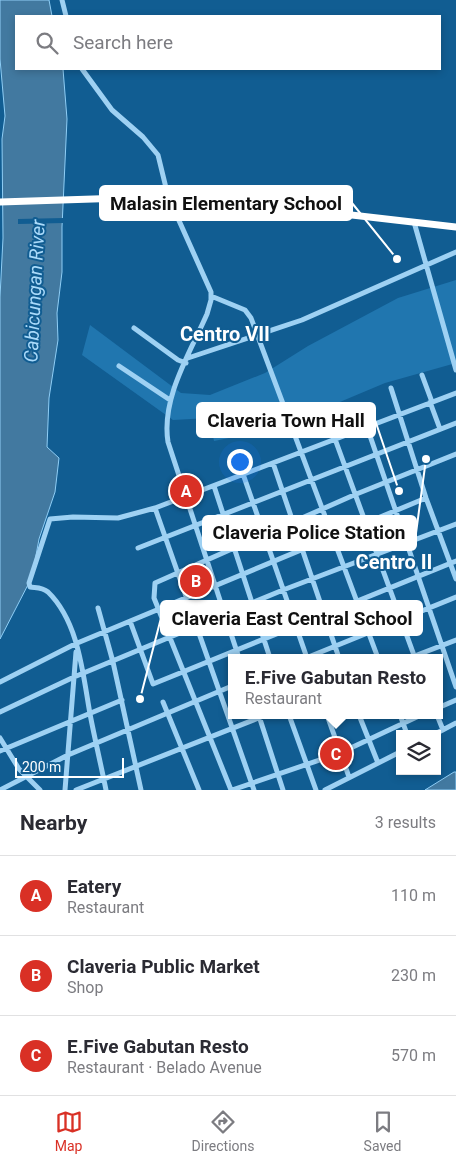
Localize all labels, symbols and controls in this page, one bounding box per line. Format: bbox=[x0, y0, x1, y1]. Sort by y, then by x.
search box bbox=[15, 15, 441, 70]
icon: search bbox=[33, 29, 61, 57]
text: Search here bbox=[73, 31, 173, 54]
callout: Malasin Elementary School bbox=[100, 186, 352, 220]
text: Malasin Elementary School bbox=[110, 192, 342, 215]
water label: Cabicungan River bbox=[19, 218, 50, 363]
district label: Centro VII bbox=[180, 322, 270, 346]
callout: Claveria Town Hall bbox=[197, 403, 375, 437]
text: Claveria Town Hall bbox=[207, 409, 365, 432]
your location bbox=[227, 449, 253, 475]
pin: A bbox=[170, 472, 202, 510]
callout: Claveria Police Station bbox=[203, 516, 416, 550]
text: Claveria Police Station bbox=[212, 521, 406, 544]
district label: Centro II bbox=[356, 550, 432, 574]
pin: B bbox=[180, 562, 212, 600]
callout: Claveria East Central School bbox=[161, 601, 422, 635]
text: Claveria East Central School bbox=[172, 607, 412, 630]
popup bbox=[228, 654, 443, 719]
text: E.Five Gabutan Resto bbox=[245, 666, 426, 689]
text: Restaurant bbox=[245, 689, 322, 708]
map controls bbox=[396, 730, 441, 775]
button: layers bbox=[396, 730, 441, 775]
pin: C bbox=[320, 735, 352, 773]
scale bar bbox=[15, 755, 124, 778]
text: 200 m bbox=[22, 759, 61, 775]
text: Nearby bbox=[20, 811, 87, 835]
text: 3 results bbox=[375, 813, 436, 832]
text: Eatery bbox=[67, 875, 121, 898]
text: A bbox=[31, 886, 41, 905]
text: 110 m bbox=[391, 886, 436, 905]
text: Restaurant bbox=[67, 898, 144, 917]
text: Claveria Public Market bbox=[67, 955, 260, 978]
text: B bbox=[31, 966, 41, 985]
text: 230 m bbox=[391, 966, 436, 985]
text: Shop bbox=[67, 978, 103, 997]
text: E.Five Gabutan Resto bbox=[67, 1035, 249, 1058]
text: C bbox=[31, 1046, 41, 1065]
text: 570 m bbox=[391, 1046, 436, 1065]
text: Restaurant · Belado Avenue bbox=[67, 1058, 262, 1077]
tab: Map bbox=[55, 1108, 83, 1154]
tab: Directions bbox=[192, 1108, 255, 1154]
tab: Saved bbox=[364, 1108, 401, 1154]

